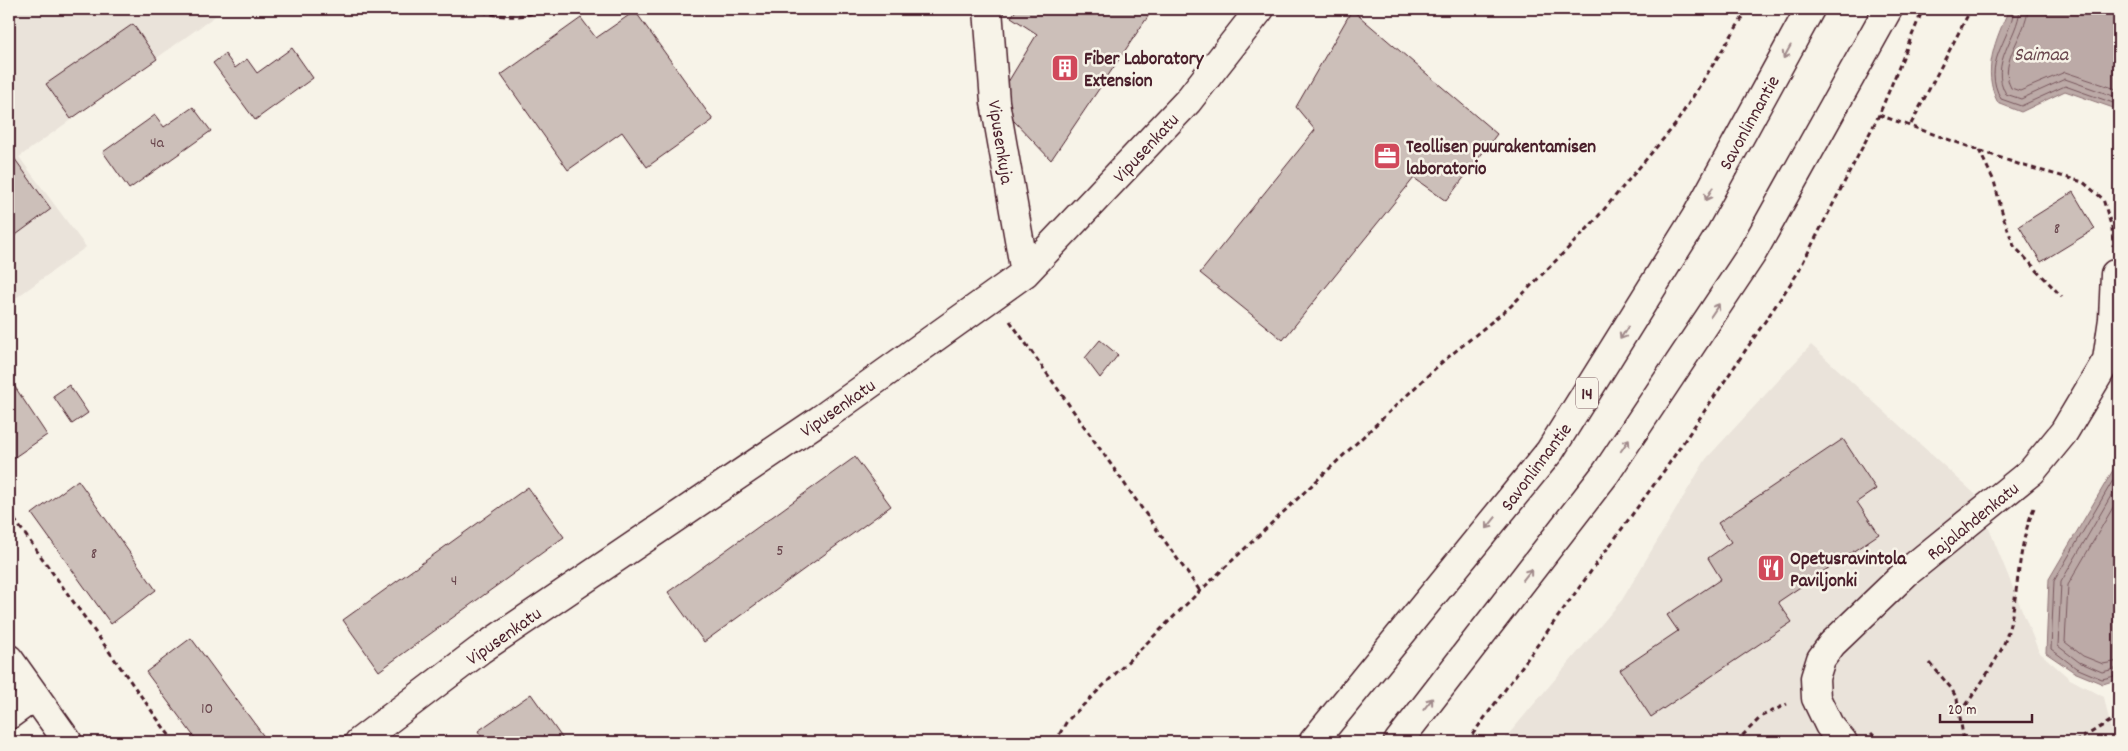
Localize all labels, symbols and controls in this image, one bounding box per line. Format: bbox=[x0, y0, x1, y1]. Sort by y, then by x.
water label: Saimaa bbox=[2014, 42, 2070, 70]
one-way arrow bbox=[1782, 44, 1792, 59]
place label: Fiber Laboratory Extension bbox=[1084, 47, 1205, 96]
building icon: Fiber Laboratory Extension bbox=[1050, 53, 1080, 83]
street label: Savonlinnantie bbox=[1714, 71, 1788, 176]
street label: Vipusenkuja bbox=[979, 99, 1019, 187]
street label: Vipusenkatu bbox=[1108, 109, 1187, 190]
house number: 4a bbox=[150, 132, 165, 155]
place label: Teollisen puurakentamisen laboratorio bbox=[1406, 135, 1596, 184]
office icon: Teollisen puurakentamisen laboratorio bbox=[1372, 141, 1402, 171]
one-way arrow bbox=[1704, 186, 1713, 201]
house number: 8 bbox=[2054, 218, 2060, 241]
one-way arrow bbox=[1710, 303, 1720, 317]
one-way arrow bbox=[1619, 325, 1629, 339]
street label: Vipusenkatu bbox=[796, 374, 882, 446]
road number: 14 bbox=[1576, 378, 1598, 408]
street label: Savonlinnantie bbox=[1496, 418, 1580, 518]
one-way arrow bbox=[1620, 438, 1630, 452]
street label: Rajalahdenkatu bbox=[1922, 477, 2026, 568]
one-way arrow bbox=[1486, 516, 1497, 529]
house number: 5 bbox=[776, 540, 784, 563]
house number: 8 bbox=[91, 543, 97, 566]
place label: Opetusravintola Paviljonki bbox=[1790, 547, 1907, 596]
restaurant icon: Opetusravintola Paviljonki bbox=[1756, 553, 1786, 583]
one-way arrow bbox=[1522, 569, 1533, 582]
house number: 4 bbox=[451, 570, 457, 593]
street label: Vipusenkatu bbox=[462, 602, 548, 674]
scale bar bbox=[1940, 691, 2033, 723]
one-way arrow bbox=[1423, 697, 1433, 711]
house number: 10 bbox=[201, 698, 213, 721]
text: 20 m bbox=[1948, 700, 1976, 722]

